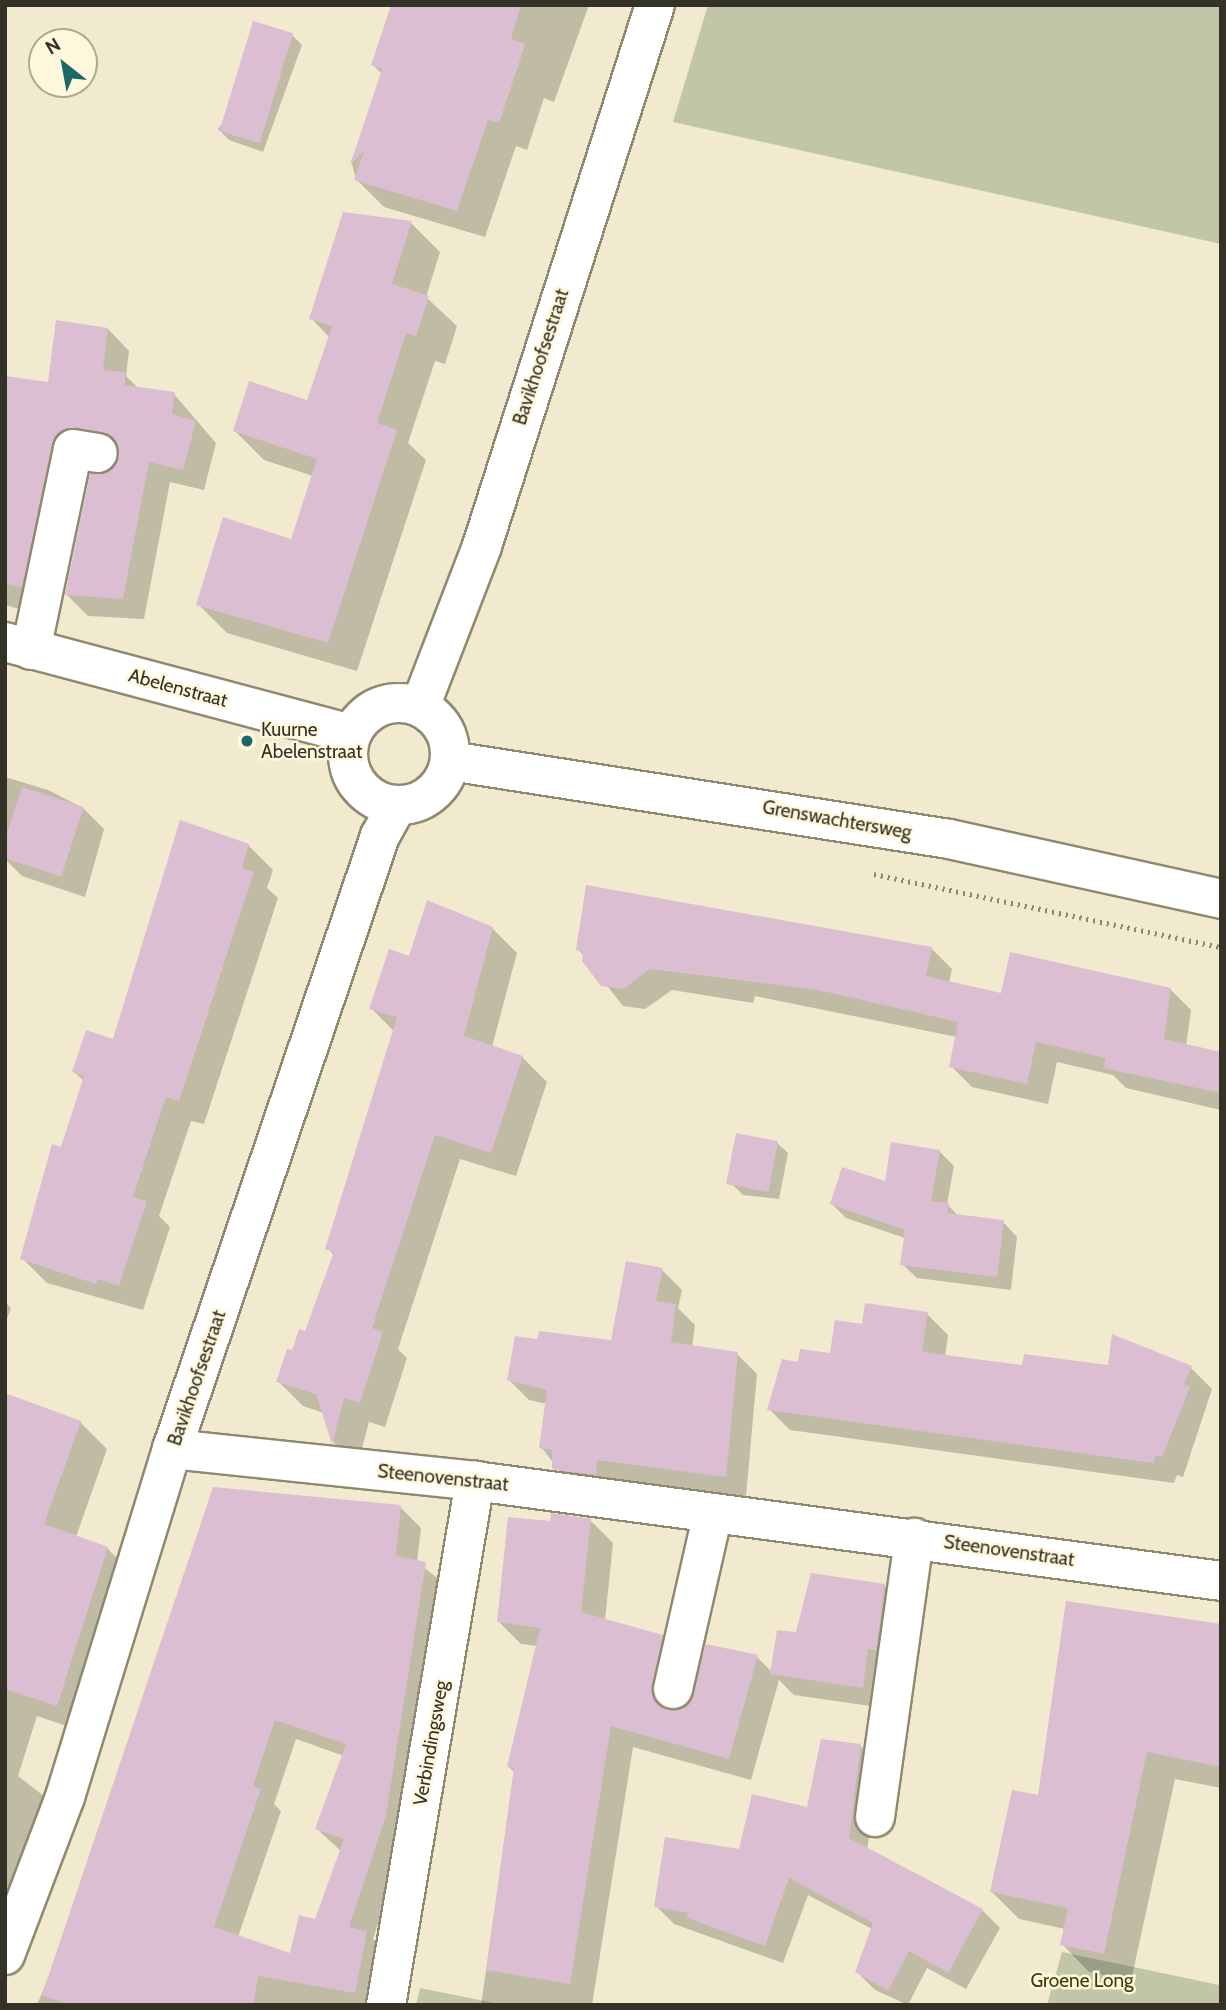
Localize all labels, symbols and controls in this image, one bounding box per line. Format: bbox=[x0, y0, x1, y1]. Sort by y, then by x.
north arrow bbox=[28, 28, 98, 98]
text: N bbox=[41, 33, 65, 60]
street label: Bavikhoofsestraat bbox=[508, 286, 574, 428]
street label: Abelenstraat bbox=[126, 664, 230, 712]
place label: Kuurne Abelenstraat bbox=[261, 719, 362, 763]
marker: Kuurne Abelenstraat bbox=[239, 733, 255, 749]
street label: Grenswachtersweg bbox=[761, 796, 913, 844]
street label: Bavikhoofsestraat bbox=[163, 1307, 231, 1449]
street label: Steenovenstraat bbox=[376, 1460, 510, 1496]
street label: Steenovenstraat bbox=[942, 1531, 1076, 1571]
street label: Verbindingsweg bbox=[409, 1679, 453, 1807]
park label: Groene Long bbox=[1030, 1970, 1134, 1992]

